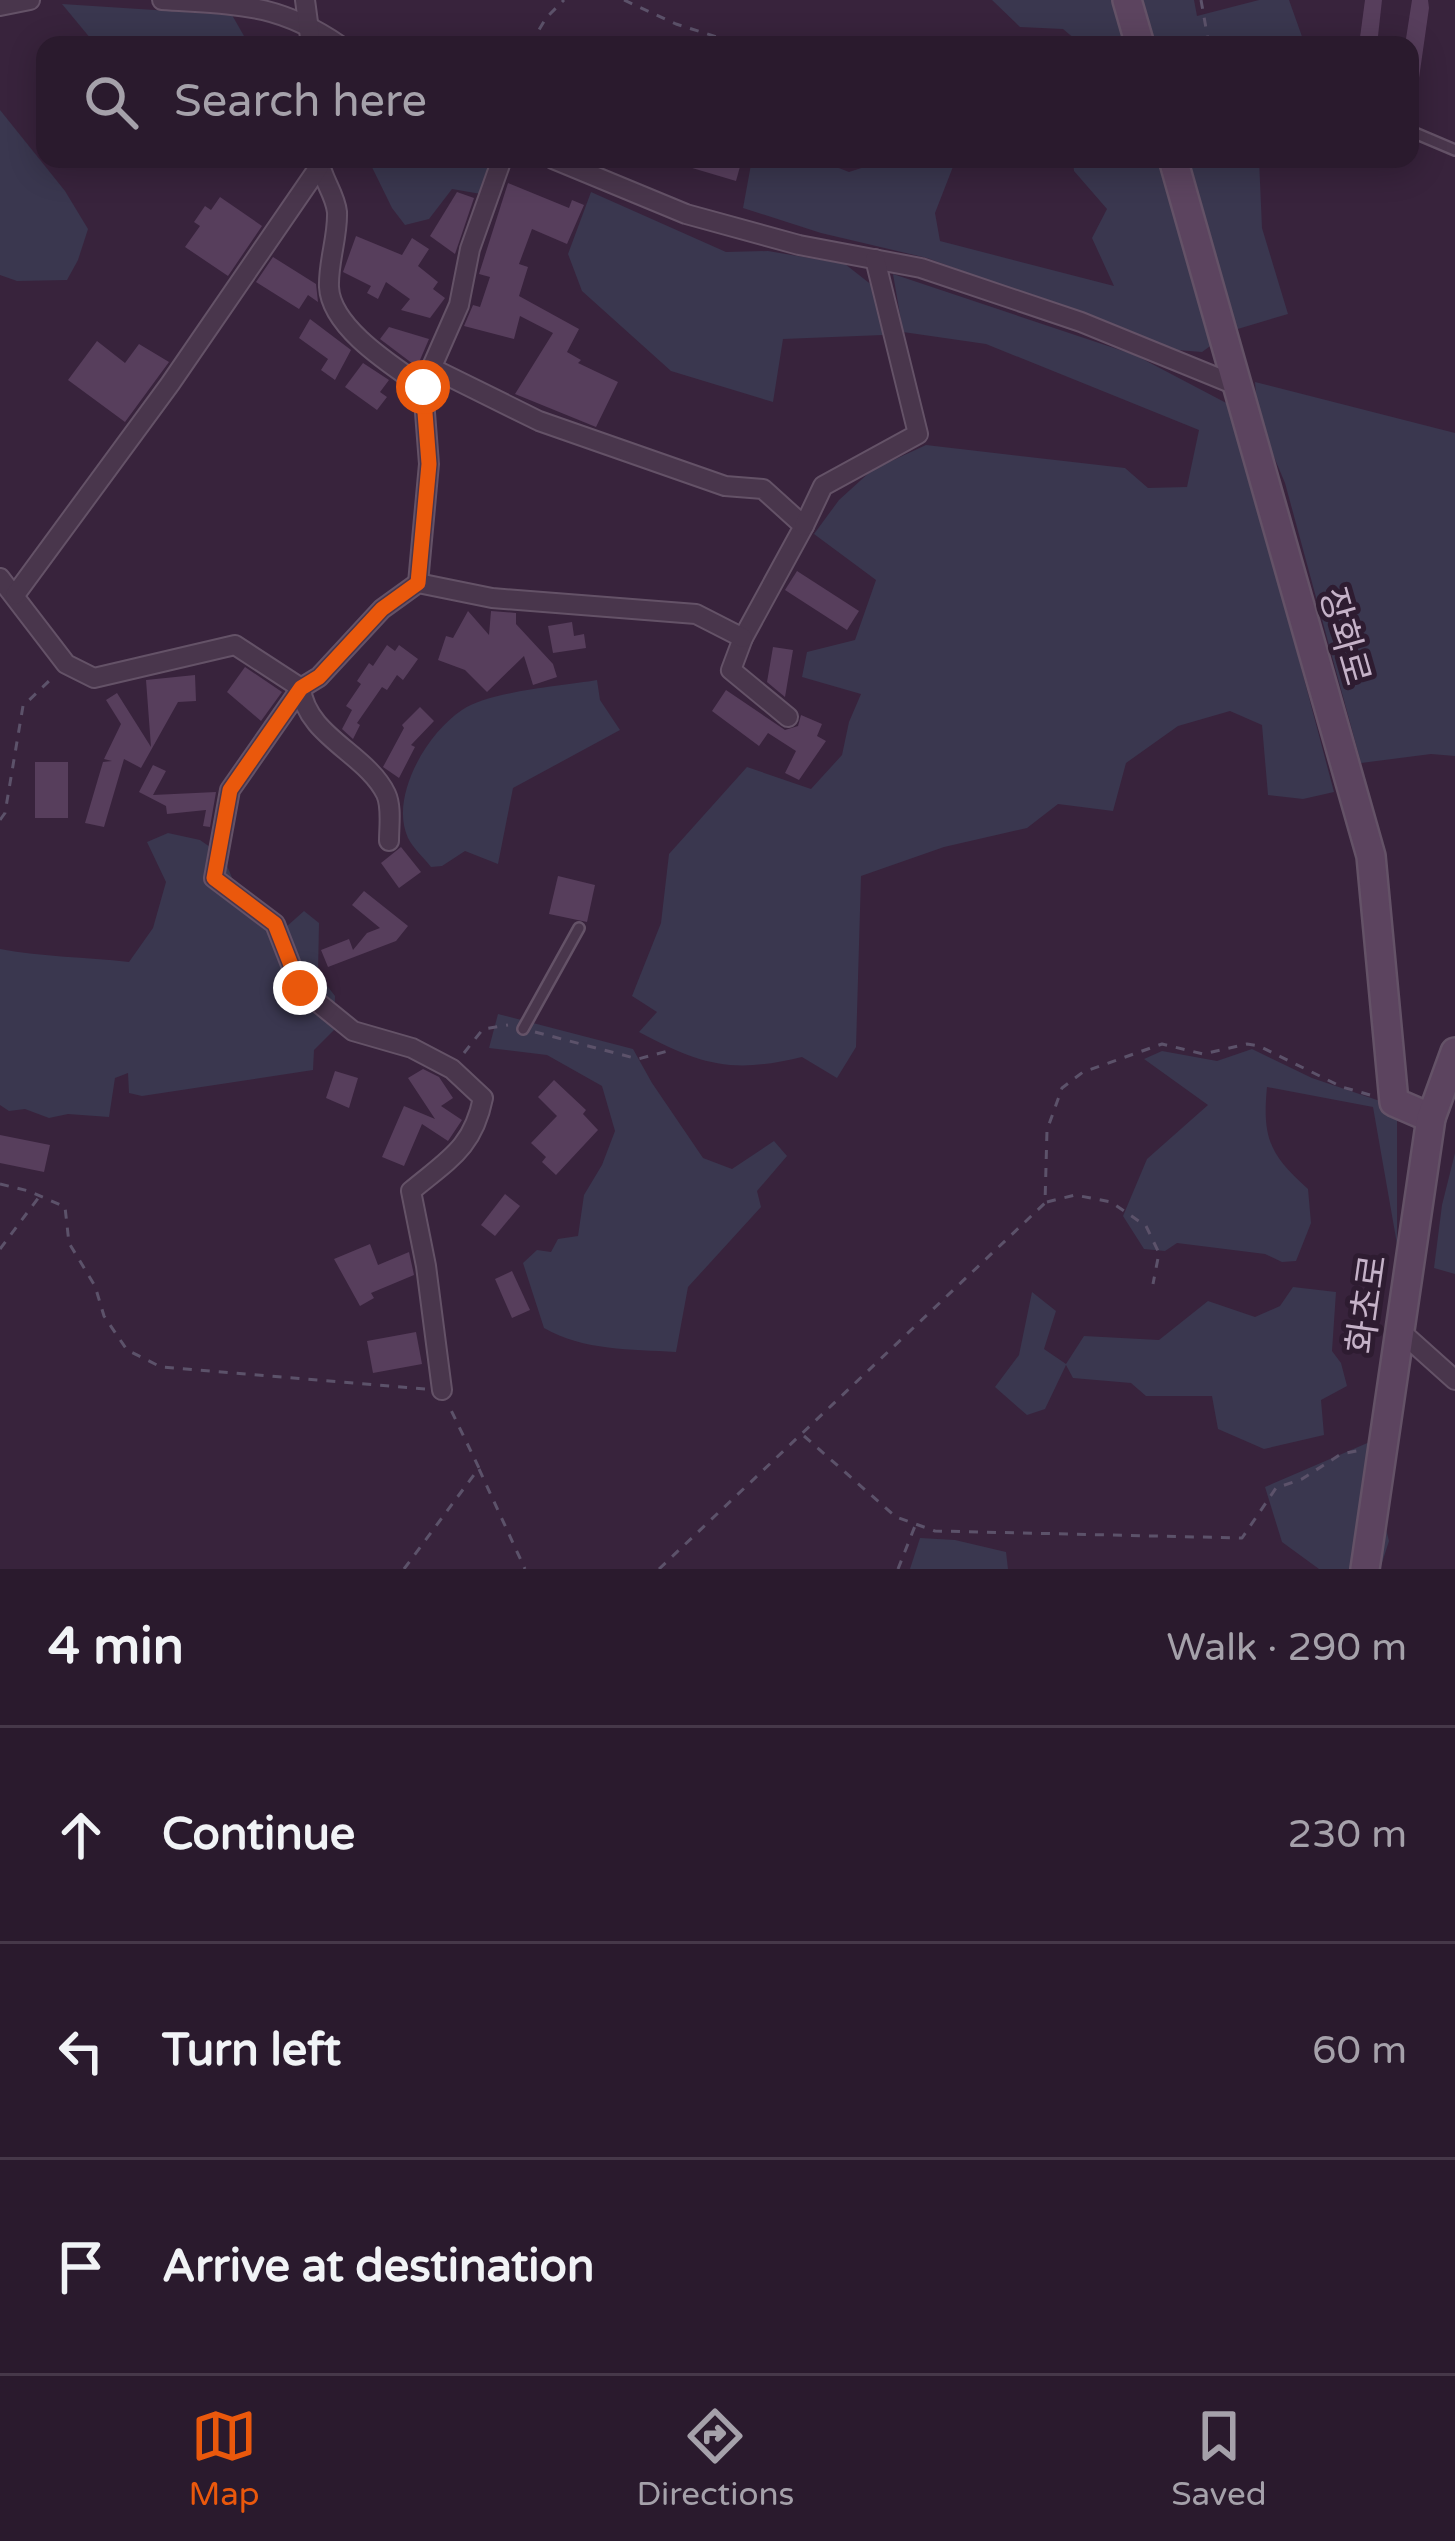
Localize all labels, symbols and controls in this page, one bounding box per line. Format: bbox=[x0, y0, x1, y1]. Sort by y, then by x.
search box bbox=[36, 36, 1419, 168]
icon: search bbox=[78, 69, 144, 135]
text: Search here bbox=[174, 75, 427, 129]
route start bbox=[396, 360, 450, 414]
street label: 장화로 bbox=[1310, 583, 1379, 690]
route end bbox=[273, 961, 327, 1015]
street label: 화초로 bbox=[1339, 1252, 1396, 1356]
text: 4 min bbox=[48, 1616, 184, 1678]
text: Walk · 290 m bbox=[1166, 1624, 1407, 1671]
icon: ahead bbox=[48, 1802, 114, 1868]
text: Continue bbox=[162, 1808, 355, 1862]
text: 230 m bbox=[1288, 1811, 1407, 1858]
icon: left bbox=[48, 2018, 114, 2084]
text: Turn left bbox=[162, 2024, 341, 2078]
text: 60 m bbox=[1312, 2027, 1407, 2074]
icon: arrive bbox=[48, 2234, 114, 2300]
text: Arrive at destination bbox=[162, 2240, 594, 2294]
tab: Map bbox=[188, 2403, 260, 2514]
tab: Directions bbox=[636, 2403, 794, 2514]
tab: Saved bbox=[1171, 2403, 1267, 2514]

